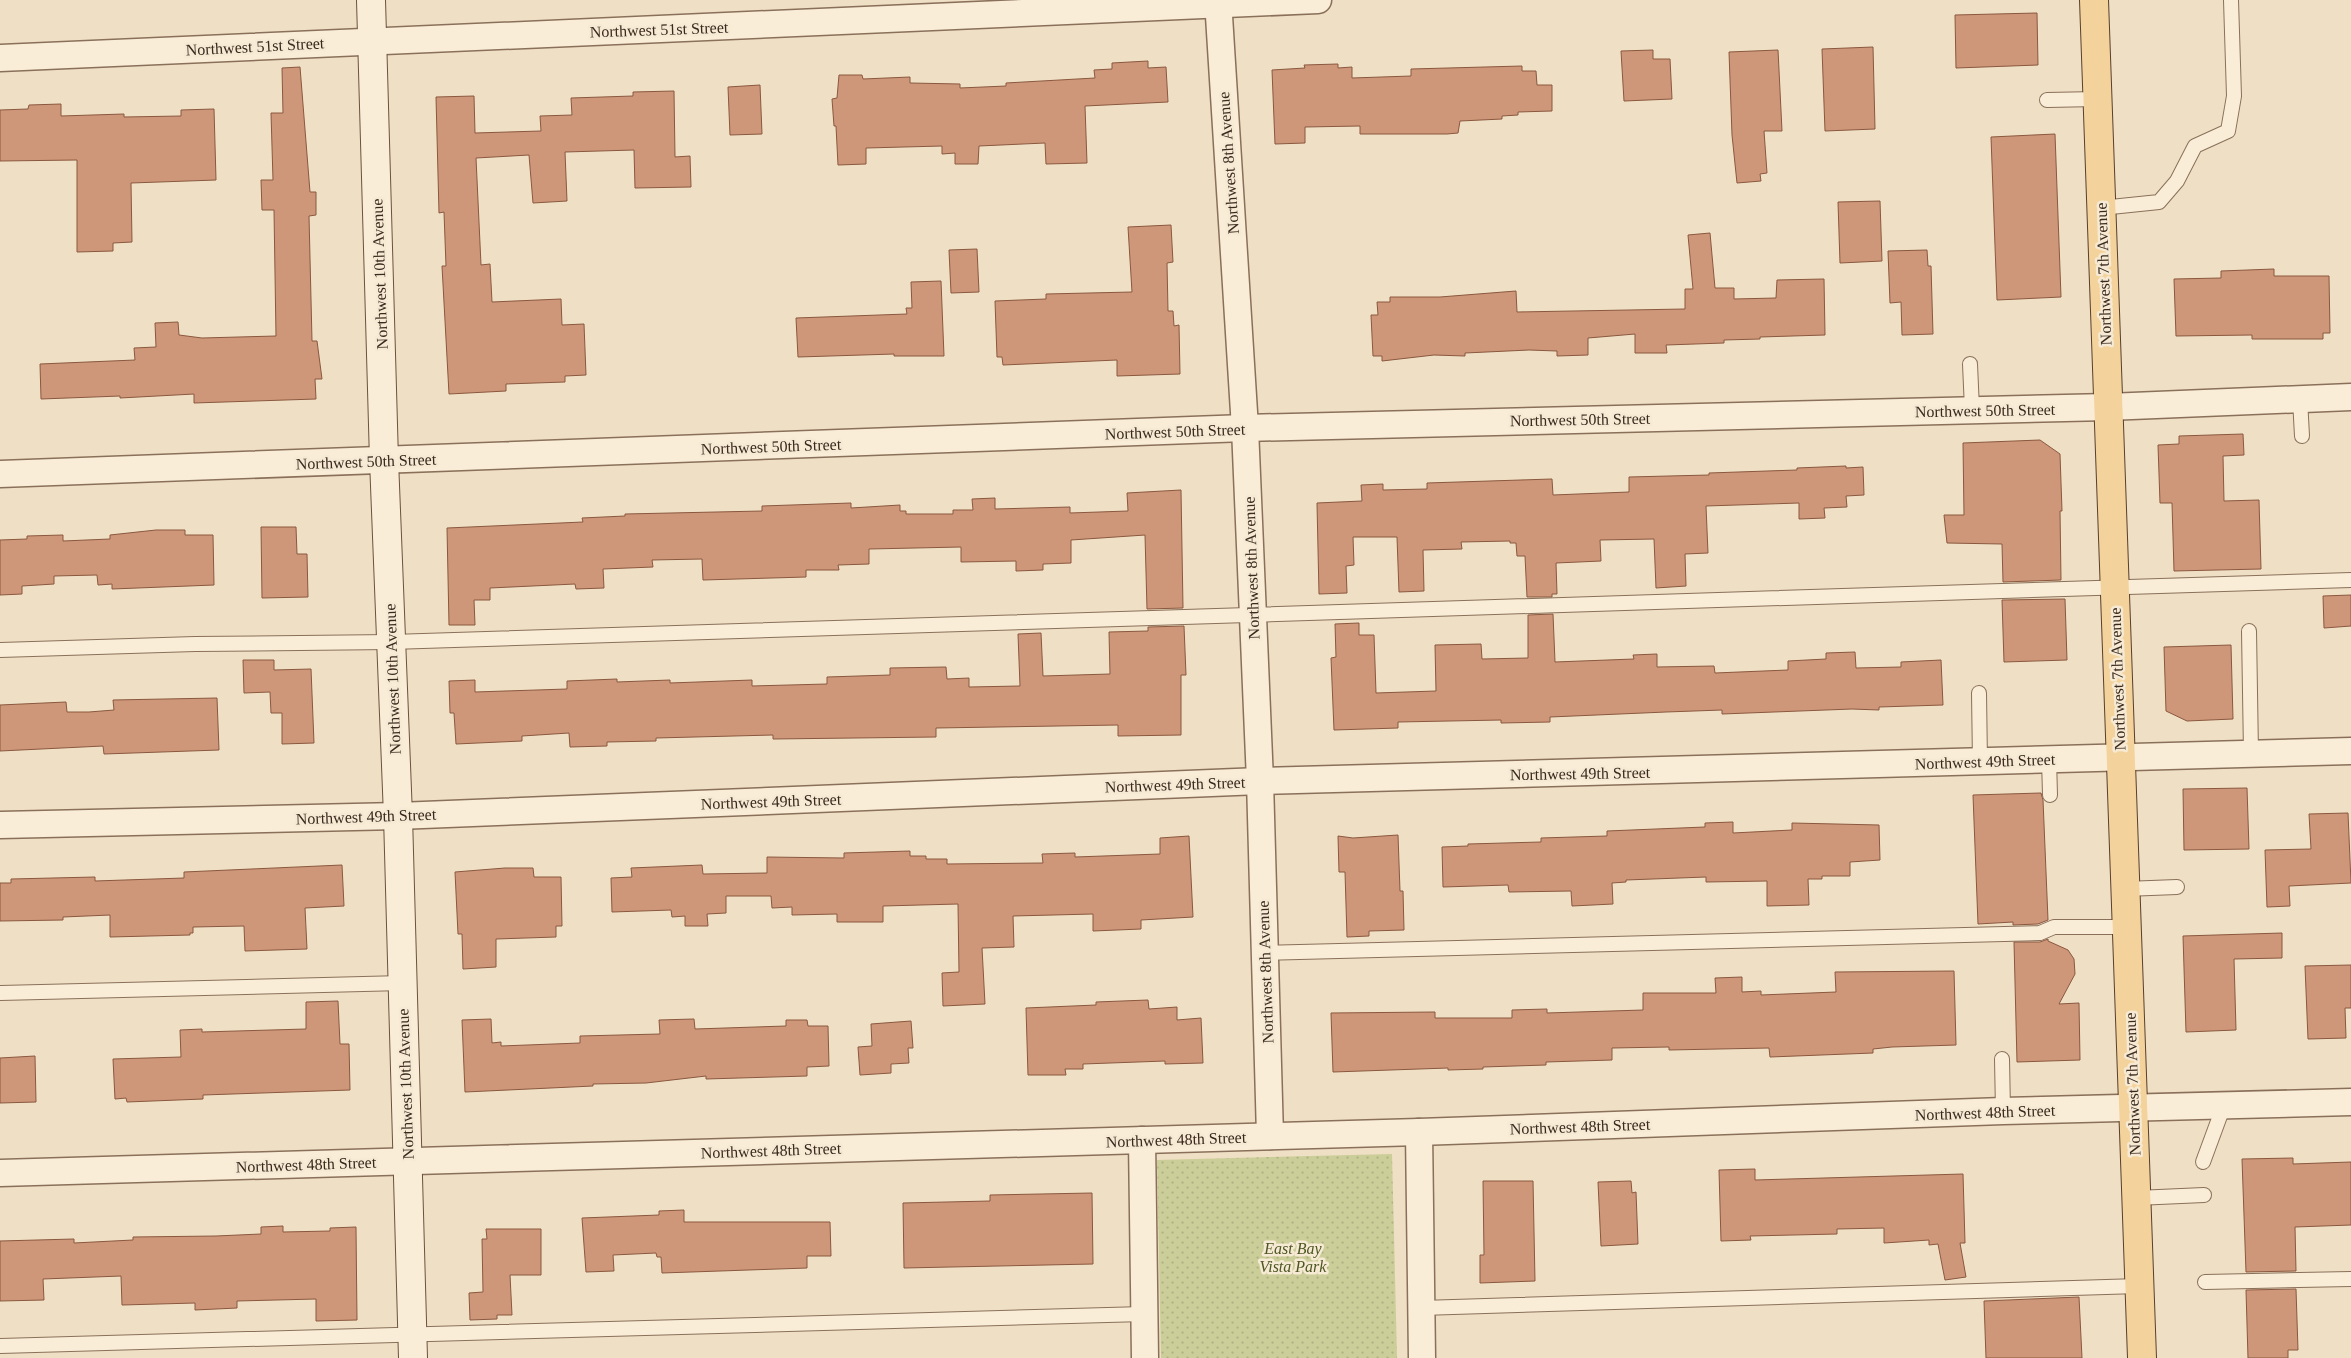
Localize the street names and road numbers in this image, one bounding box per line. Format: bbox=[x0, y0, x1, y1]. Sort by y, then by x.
street label: Northwest 51st Street bbox=[589, 19, 729, 40]
street label: Northwest 51st Street bbox=[185, 34, 325, 59]
street label: Northwest 8th Avenue bbox=[1215, 91, 1242, 235]
street label: Northwest 10th Avenue bbox=[368, 198, 391, 350]
street label: Northwest 7th Avenue bbox=[2093, 202, 2114, 346]
street label: Northwest 50th Street bbox=[1915, 401, 2056, 420]
street label: Northwest 50th Street bbox=[1510, 410, 1651, 429]
street label: Northwest 50th Street bbox=[1105, 421, 1246, 442]
street label: Northwest 50th Street bbox=[701, 436, 842, 457]
street label: Northwest 50th Street bbox=[296, 451, 437, 472]
street label: Northwest 8th Avenue bbox=[1241, 496, 1262, 640]
street label: Northwest 10th Avenue bbox=[381, 603, 404, 755]
street label: Northwest 7th Avenue bbox=[2107, 607, 2128, 751]
street label: Northwest 49th Street bbox=[1915, 751, 2056, 772]
street label: Northwest 49th Street bbox=[1510, 764, 1651, 783]
street label: Northwest 49th Street bbox=[1105, 774, 1246, 795]
street label: Northwest 49th Street bbox=[701, 791, 842, 812]
street label: Northwest 49th Street bbox=[296, 806, 437, 827]
street label: Northwest 8th Avenue bbox=[1255, 900, 1276, 1044]
street label: Northwest 10th Avenue bbox=[394, 1008, 417, 1160]
street label: Northwest 7th Avenue bbox=[2122, 1012, 2143, 1156]
street label: Northwest 48th Street bbox=[1915, 1102, 2056, 1123]
street label: Northwest 48th Street bbox=[1510, 1116, 1651, 1137]
street label: Northwest 48th Street bbox=[1106, 1129, 1247, 1150]
street label: Northwest 48th Street bbox=[701, 1140, 842, 1161]
street label: Northwest 48th Street bbox=[236, 1154, 377, 1175]

